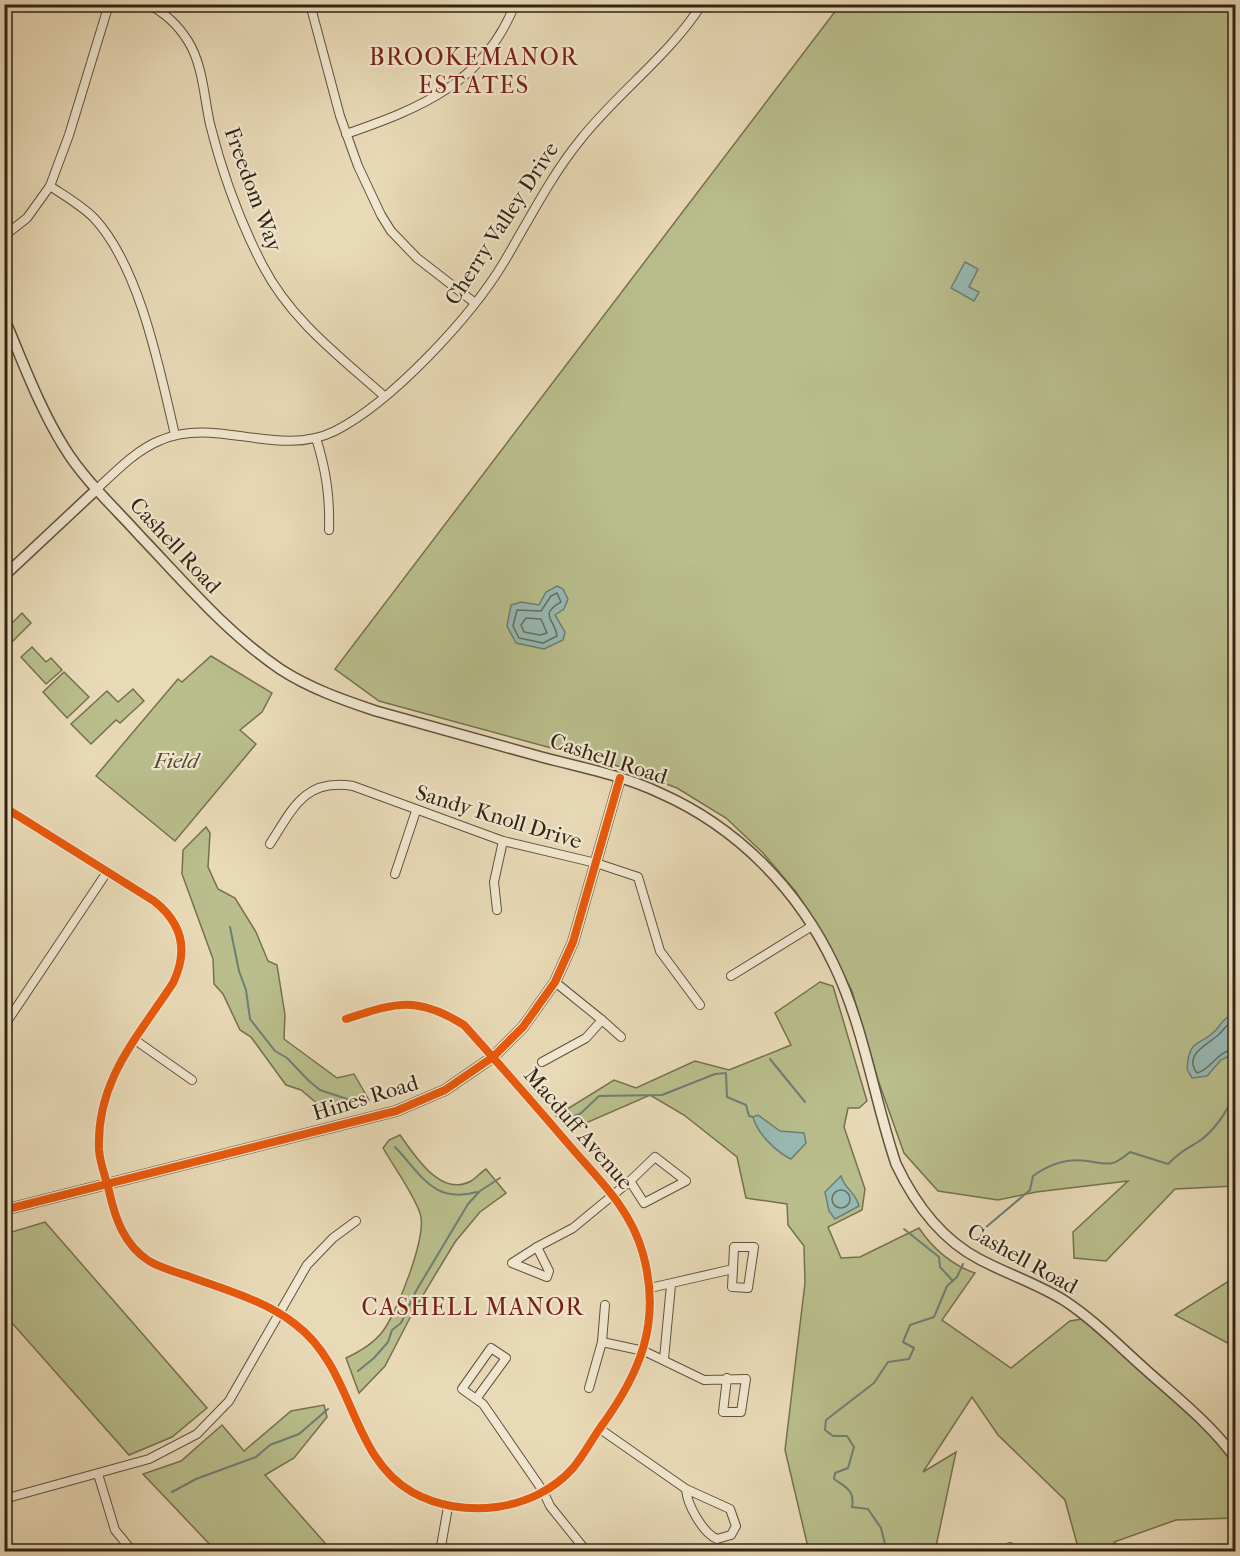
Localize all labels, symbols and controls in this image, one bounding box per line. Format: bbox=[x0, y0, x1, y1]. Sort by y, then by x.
district label: BROOKEMANOR ESTATES bbox=[369, 43, 579, 99]
street label: Freedom Way bbox=[219, 124, 288, 256]
street label: Cherry Valley Drive bbox=[439, 137, 564, 310]
street label: Cashell Road bbox=[124, 492, 227, 600]
street label: Cashell Road bbox=[547, 728, 672, 790]
park label: Field bbox=[153, 748, 201, 774]
street label: Sandy Knoll Drive bbox=[412, 779, 585, 855]
street label: Macduff Avenue bbox=[518, 1062, 638, 1195]
street label: Hines Road bbox=[309, 1069, 422, 1126]
street label: Cashell Road bbox=[963, 1218, 1083, 1300]
district label: CASHELL MANOR bbox=[362, 1293, 585, 1321]

